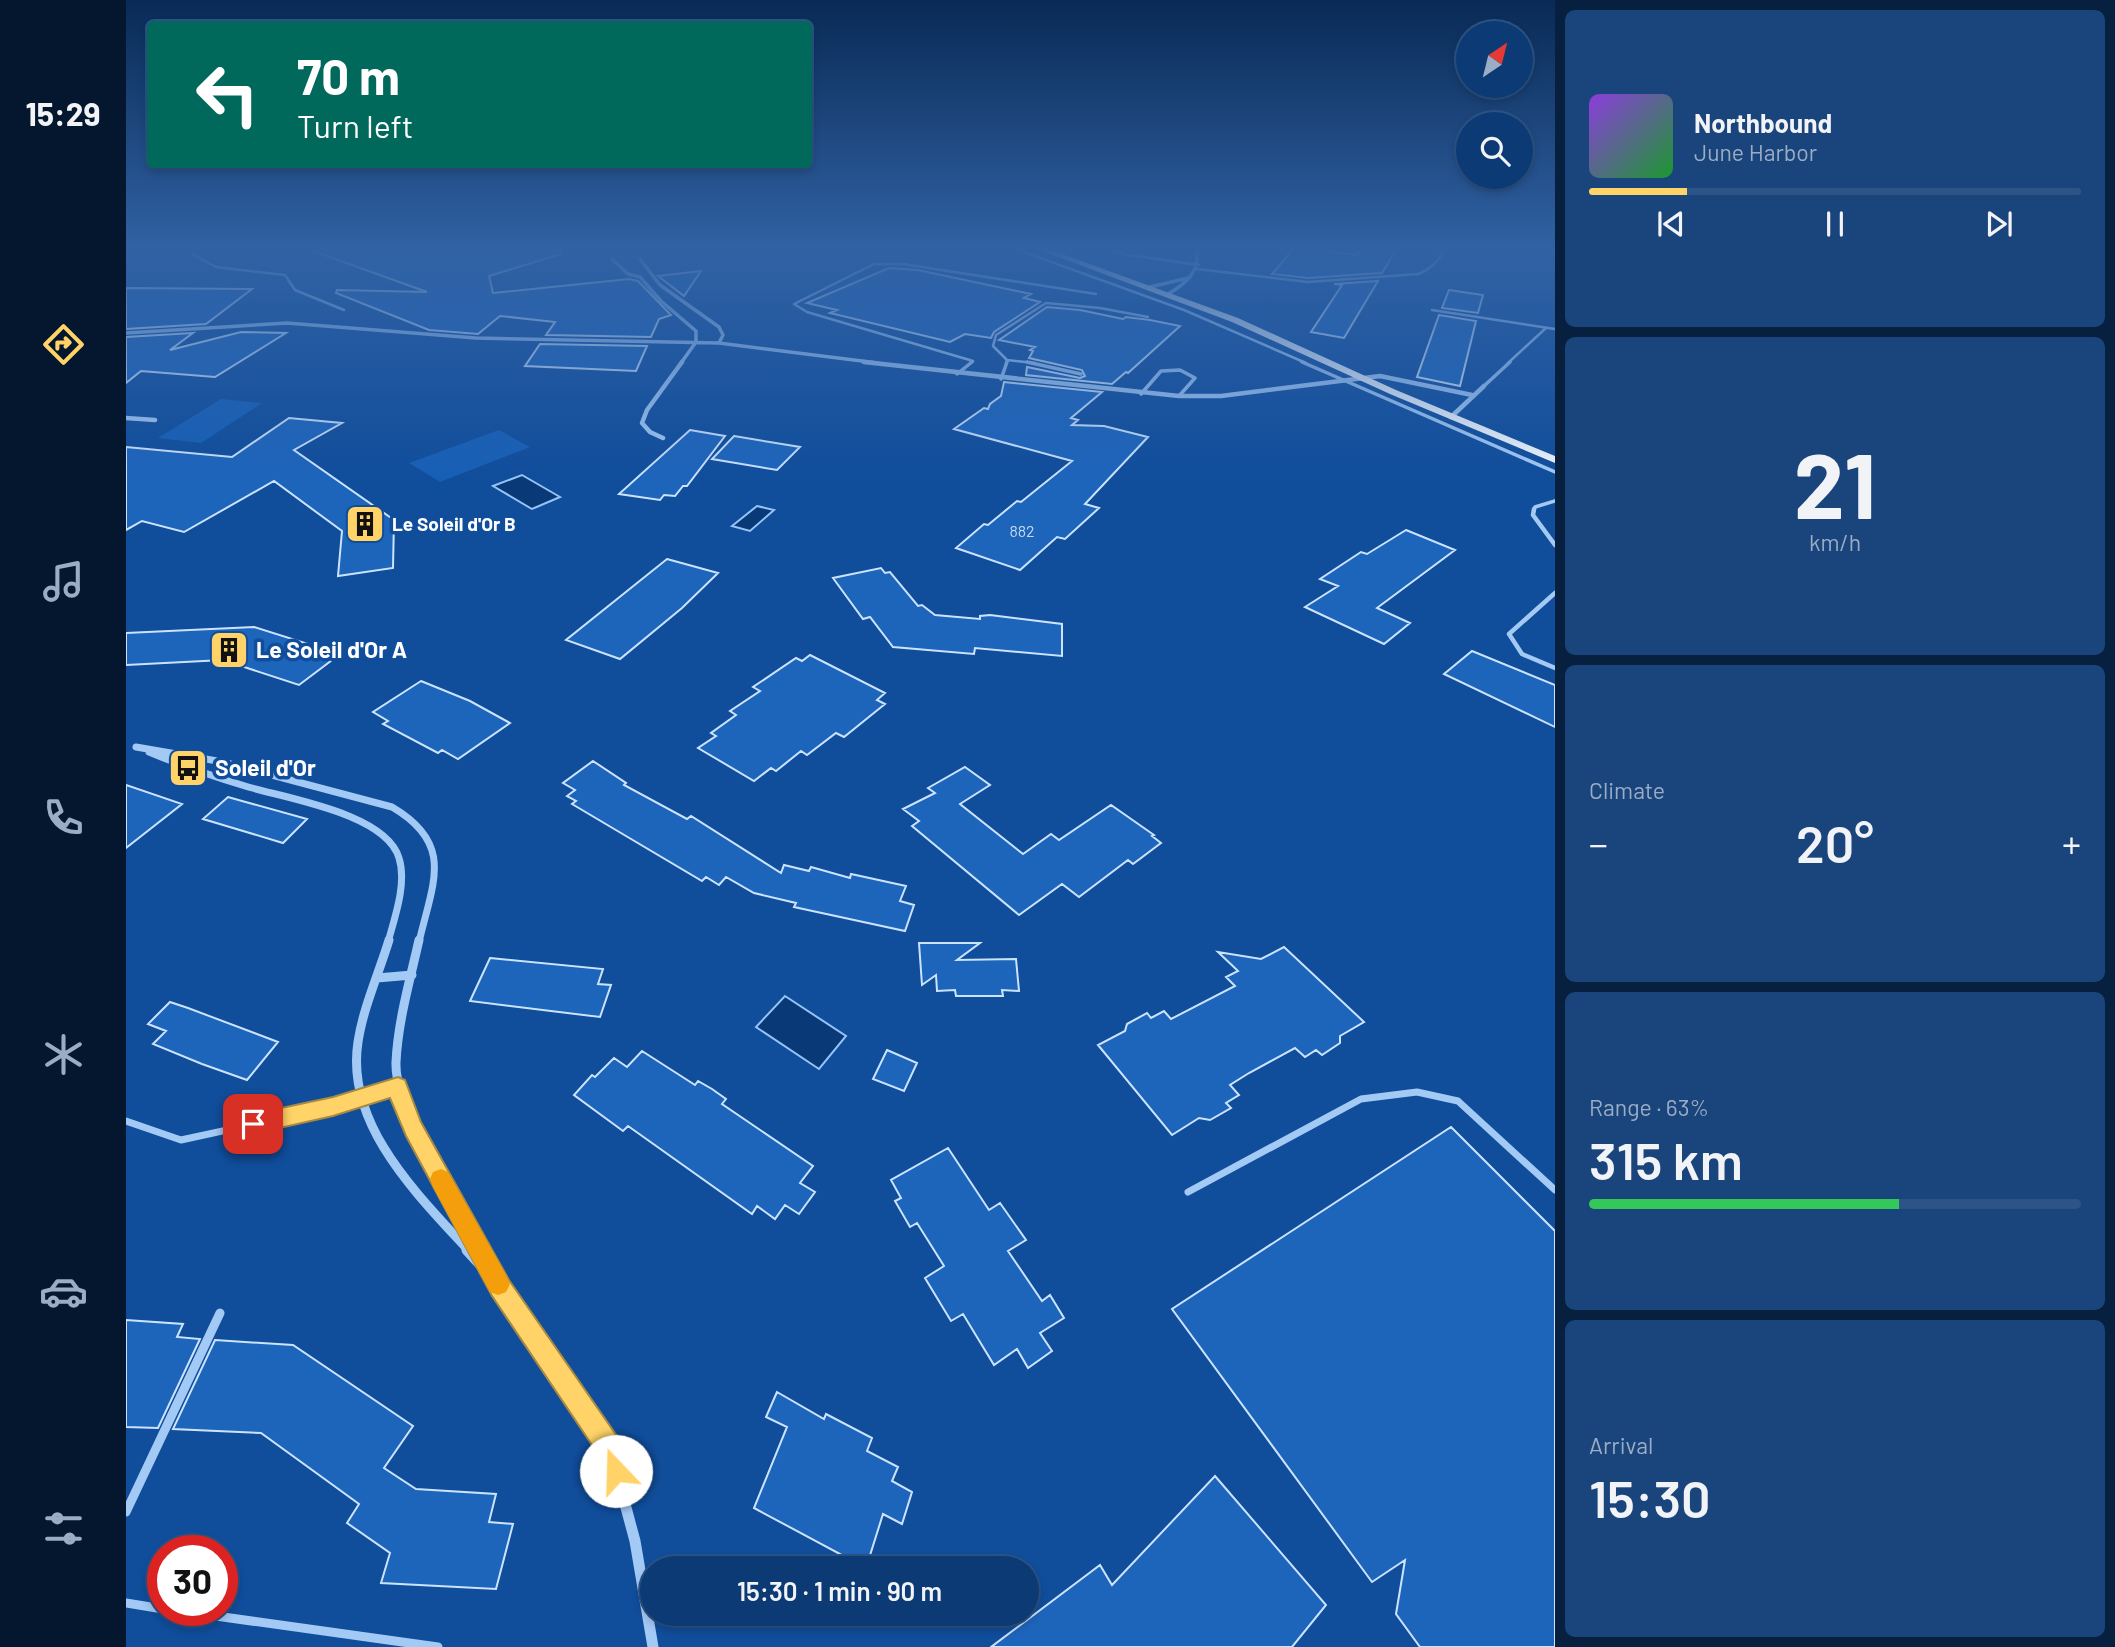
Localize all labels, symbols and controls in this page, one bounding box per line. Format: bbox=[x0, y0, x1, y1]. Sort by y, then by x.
north arrow bbox=[1456, 21, 1533, 98]
map controls bbox=[1456, 21, 1533, 189]
text: 70 m bbox=[297, 46, 400, 105]
icon: left bbox=[182, 49, 273, 140]
text: 15:29 bbox=[25, 94, 101, 132]
text: Turn left bbox=[297, 106, 414, 144]
text: Northbound bbox=[1694, 107, 1832, 138]
button: search bbox=[1456, 112, 1533, 189]
text: June Harbor bbox=[1694, 138, 1817, 166]
icon: previous bbox=[1652, 205, 1690, 243]
icon: pause bbox=[1816, 205, 1854, 243]
icon: next bbox=[1980, 205, 2018, 243]
icon: directions bbox=[39, 320, 88, 369]
text: 21 bbox=[1794, 428, 1876, 537]
building icon: Le Soleil d'Or B bbox=[344, 503, 386, 545]
place label: Le Soleil d'Or B bbox=[392, 512, 516, 535]
house number: 882 bbox=[1009, 521, 1035, 540]
text: km/h bbox=[1809, 528, 1861, 556]
icon: music bbox=[39, 557, 88, 606]
building icon: Le Soleil d'Or A bbox=[208, 629, 250, 671]
place label: Le Soleil d'Or A bbox=[256, 635, 407, 663]
bus stop icon: Soleil d'Or bbox=[167, 747, 209, 789]
place label: Soleil d'Or bbox=[215, 753, 316, 781]
text: Climate bbox=[1589, 776, 1665, 804]
icon: phone bbox=[39, 793, 88, 842]
text: 20° bbox=[1796, 811, 1874, 873]
text: − bbox=[1589, 820, 1608, 866]
text: + bbox=[2062, 820, 2081, 866]
icon: climate bbox=[39, 1030, 88, 1079]
text: Range · 63% bbox=[1589, 1093, 1709, 1121]
pin bbox=[223, 1094, 283, 1154]
icon: arrive bbox=[234, 1105, 272, 1143]
text: 315 km bbox=[1589, 1128, 1743, 1190]
icon: car bbox=[39, 1267, 88, 1316]
text: Arrival bbox=[1589, 1431, 1653, 1459]
position arrow bbox=[579, 1434, 653, 1508]
text: 15:30 bbox=[1589, 1466, 1711, 1528]
icon: filters bbox=[39, 1504, 88, 1553]
speed limit sign: 30 bbox=[147, 1535, 238, 1626]
text: 15:30 · 1 min · 90 m bbox=[737, 1575, 942, 1606]

